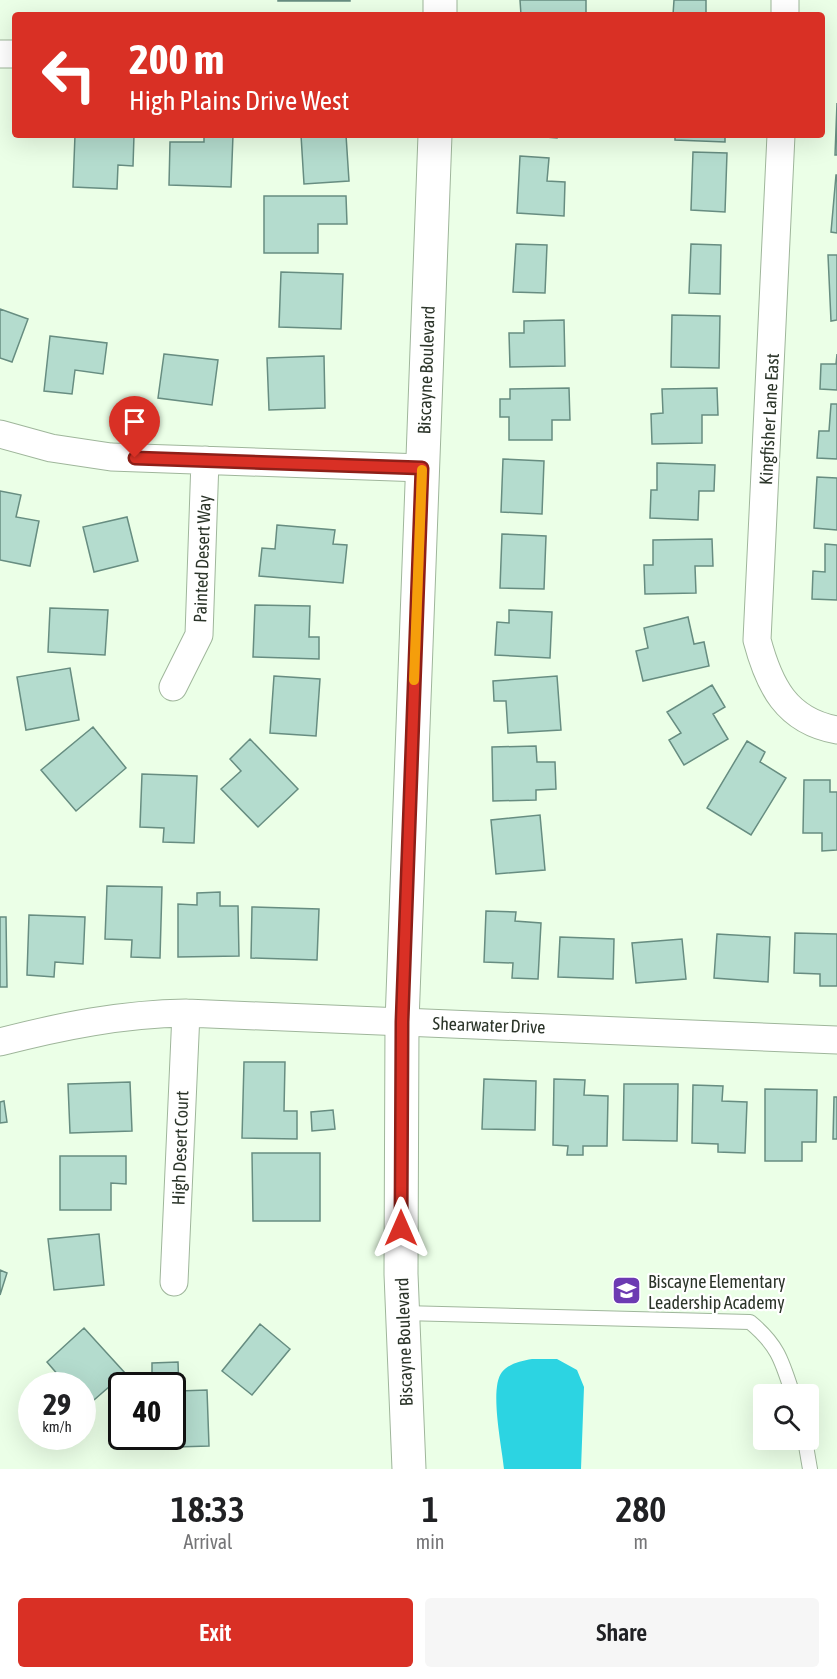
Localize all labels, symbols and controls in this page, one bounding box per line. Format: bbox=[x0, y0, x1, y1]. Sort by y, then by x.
text: 200 m bbox=[129, 35, 224, 83]
icon: left bbox=[30, 36, 108, 114]
text: High Plains Drive West bbox=[129, 85, 349, 116]
street label: Biscayne Boulevard bbox=[413, 305, 439, 435]
street label: Kingfisher Lane East bbox=[755, 353, 783, 485]
pin bbox=[109, 396, 160, 458]
icon: arrive bbox=[118, 405, 151, 438]
street label: Painted Desert Way bbox=[189, 495, 215, 623]
street label: Shearwater Drive bbox=[432, 1013, 546, 1037]
street label: High Desert Court bbox=[168, 1090, 192, 1206]
position arrow bbox=[369, 1196, 433, 1260]
place label: Biscayne Elementary Leadership Academy bbox=[648, 1271, 785, 1313]
school or university icon: Biscayne Elementary Leadership Academy bbox=[611, 1275, 643, 1307]
street label: Biscayne Boulevard bbox=[391, 1277, 417, 1407]
speed limit sign: 40 bbox=[108, 1372, 186, 1450]
map controls bbox=[753, 1384, 819, 1450]
button: search bbox=[753, 1384, 819, 1450]
text: 29 bbox=[43, 1387, 71, 1421]
text: km/h bbox=[42, 1418, 72, 1435]
text: 18:33 bbox=[171, 1488, 245, 1530]
text: 1 bbox=[422, 1488, 439, 1530]
text: 280 bbox=[615, 1488, 666, 1530]
text: Arrival bbox=[183, 1530, 232, 1553]
text: min bbox=[416, 1530, 445, 1553]
text: m bbox=[634, 1530, 648, 1553]
button: Exit bbox=[18, 1598, 413, 1667]
button: Share bbox=[425, 1598, 819, 1667]

